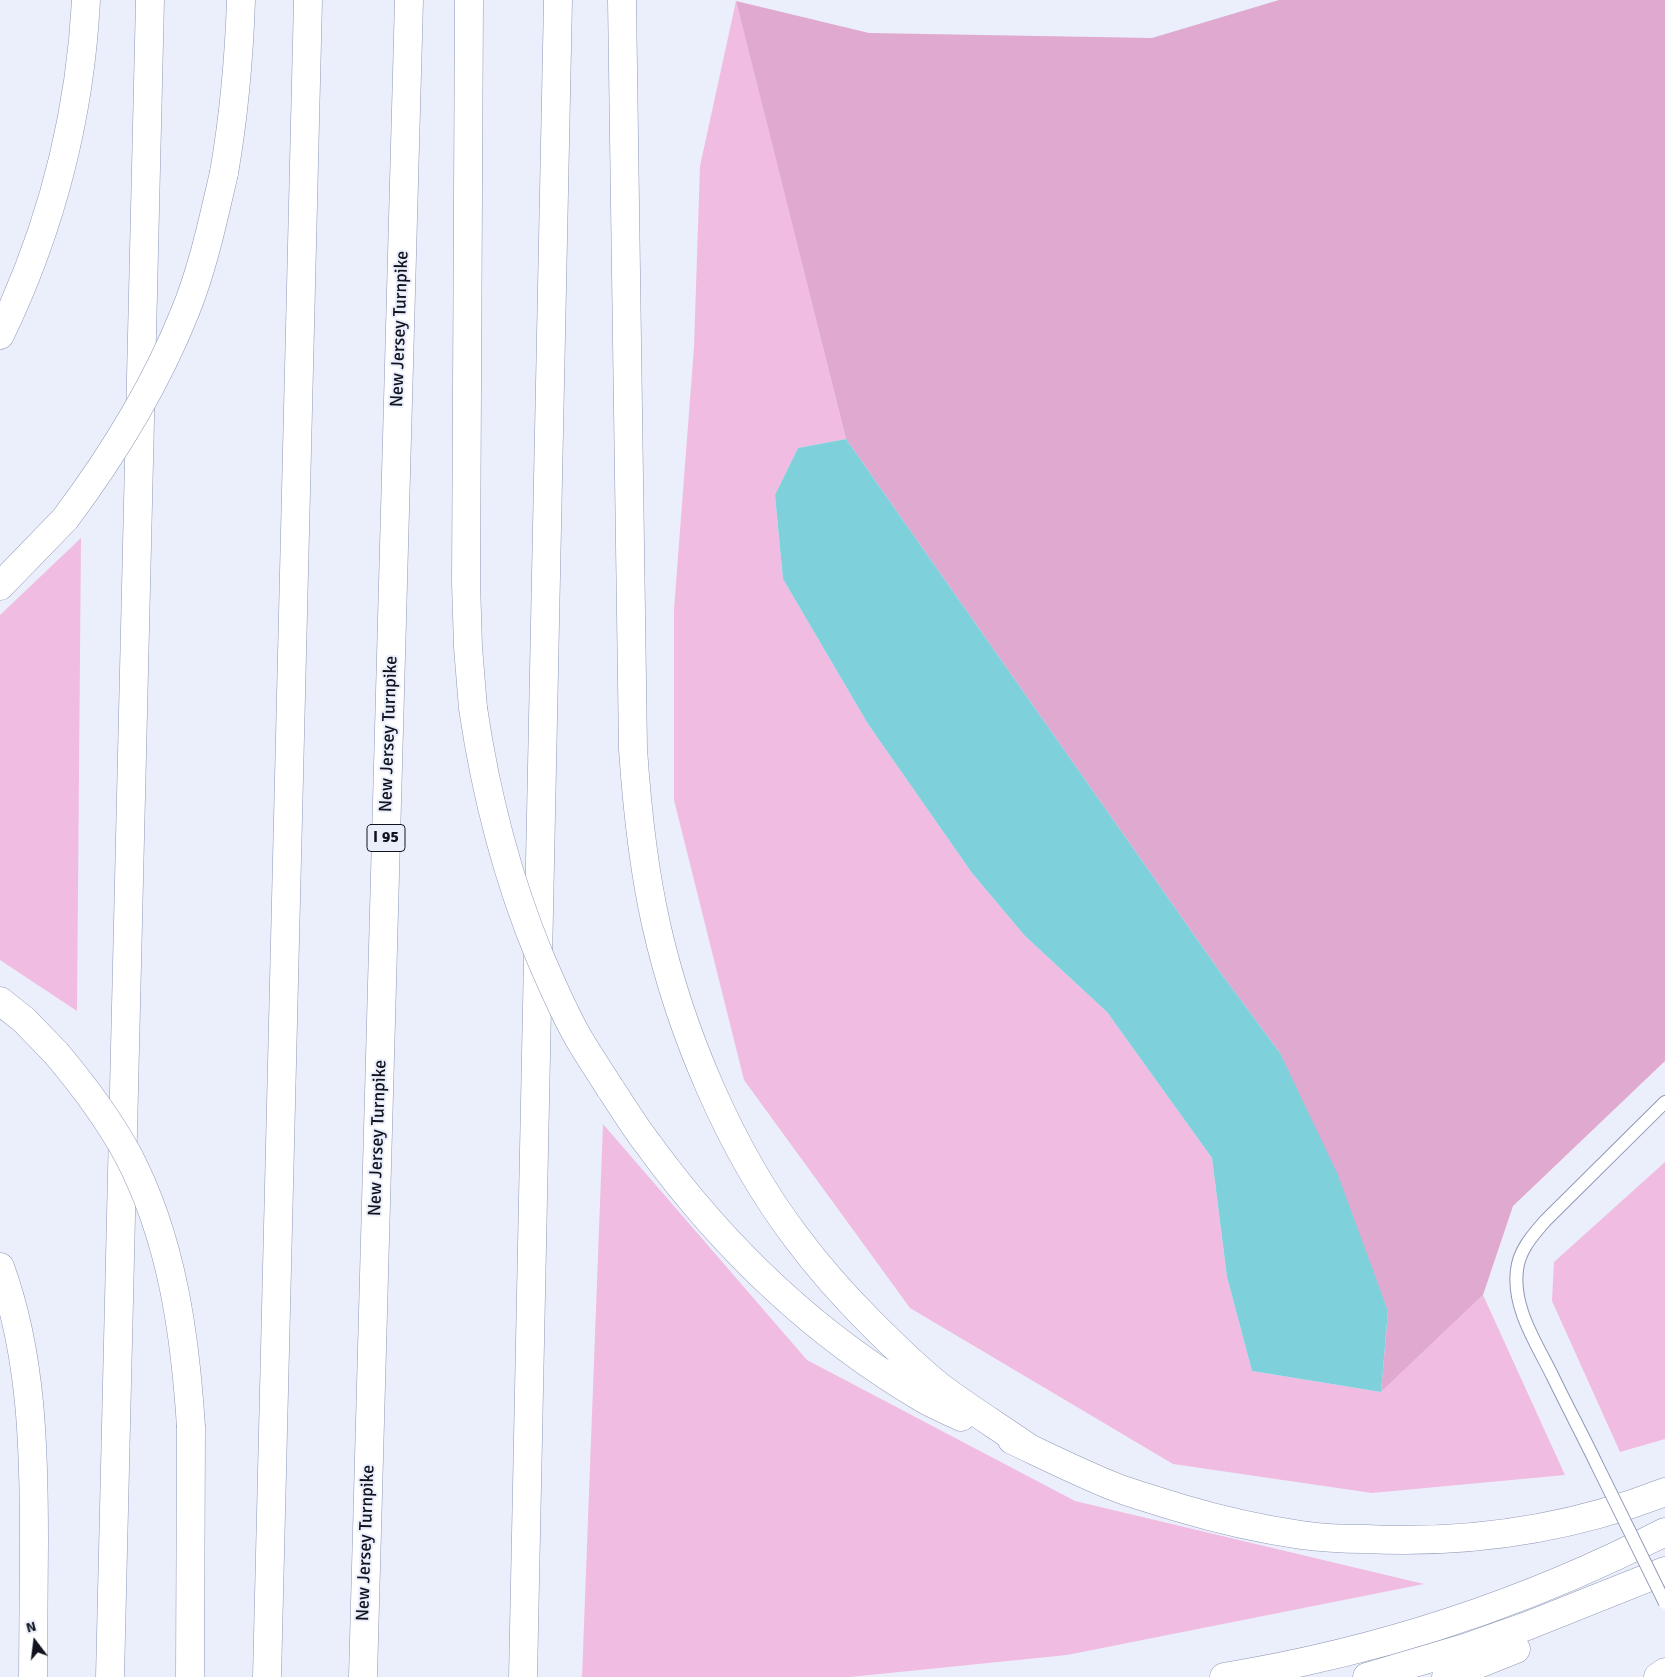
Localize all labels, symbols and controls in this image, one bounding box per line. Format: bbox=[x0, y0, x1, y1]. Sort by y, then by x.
street label: New Jersey Turnpike bbox=[386, 250, 414, 408]
street label: New Jersey Turnpike bbox=[375, 655, 403, 813]
road number: I 95 bbox=[367, 824, 405, 851]
street label: New Jersey Turnpike bbox=[364, 1059, 392, 1217]
street label: New Jersey Turnpike bbox=[352, 1464, 380, 1622]
north arrow bbox=[10, 1617, 60, 1667]
text: N bbox=[24, 1618, 38, 1637]

